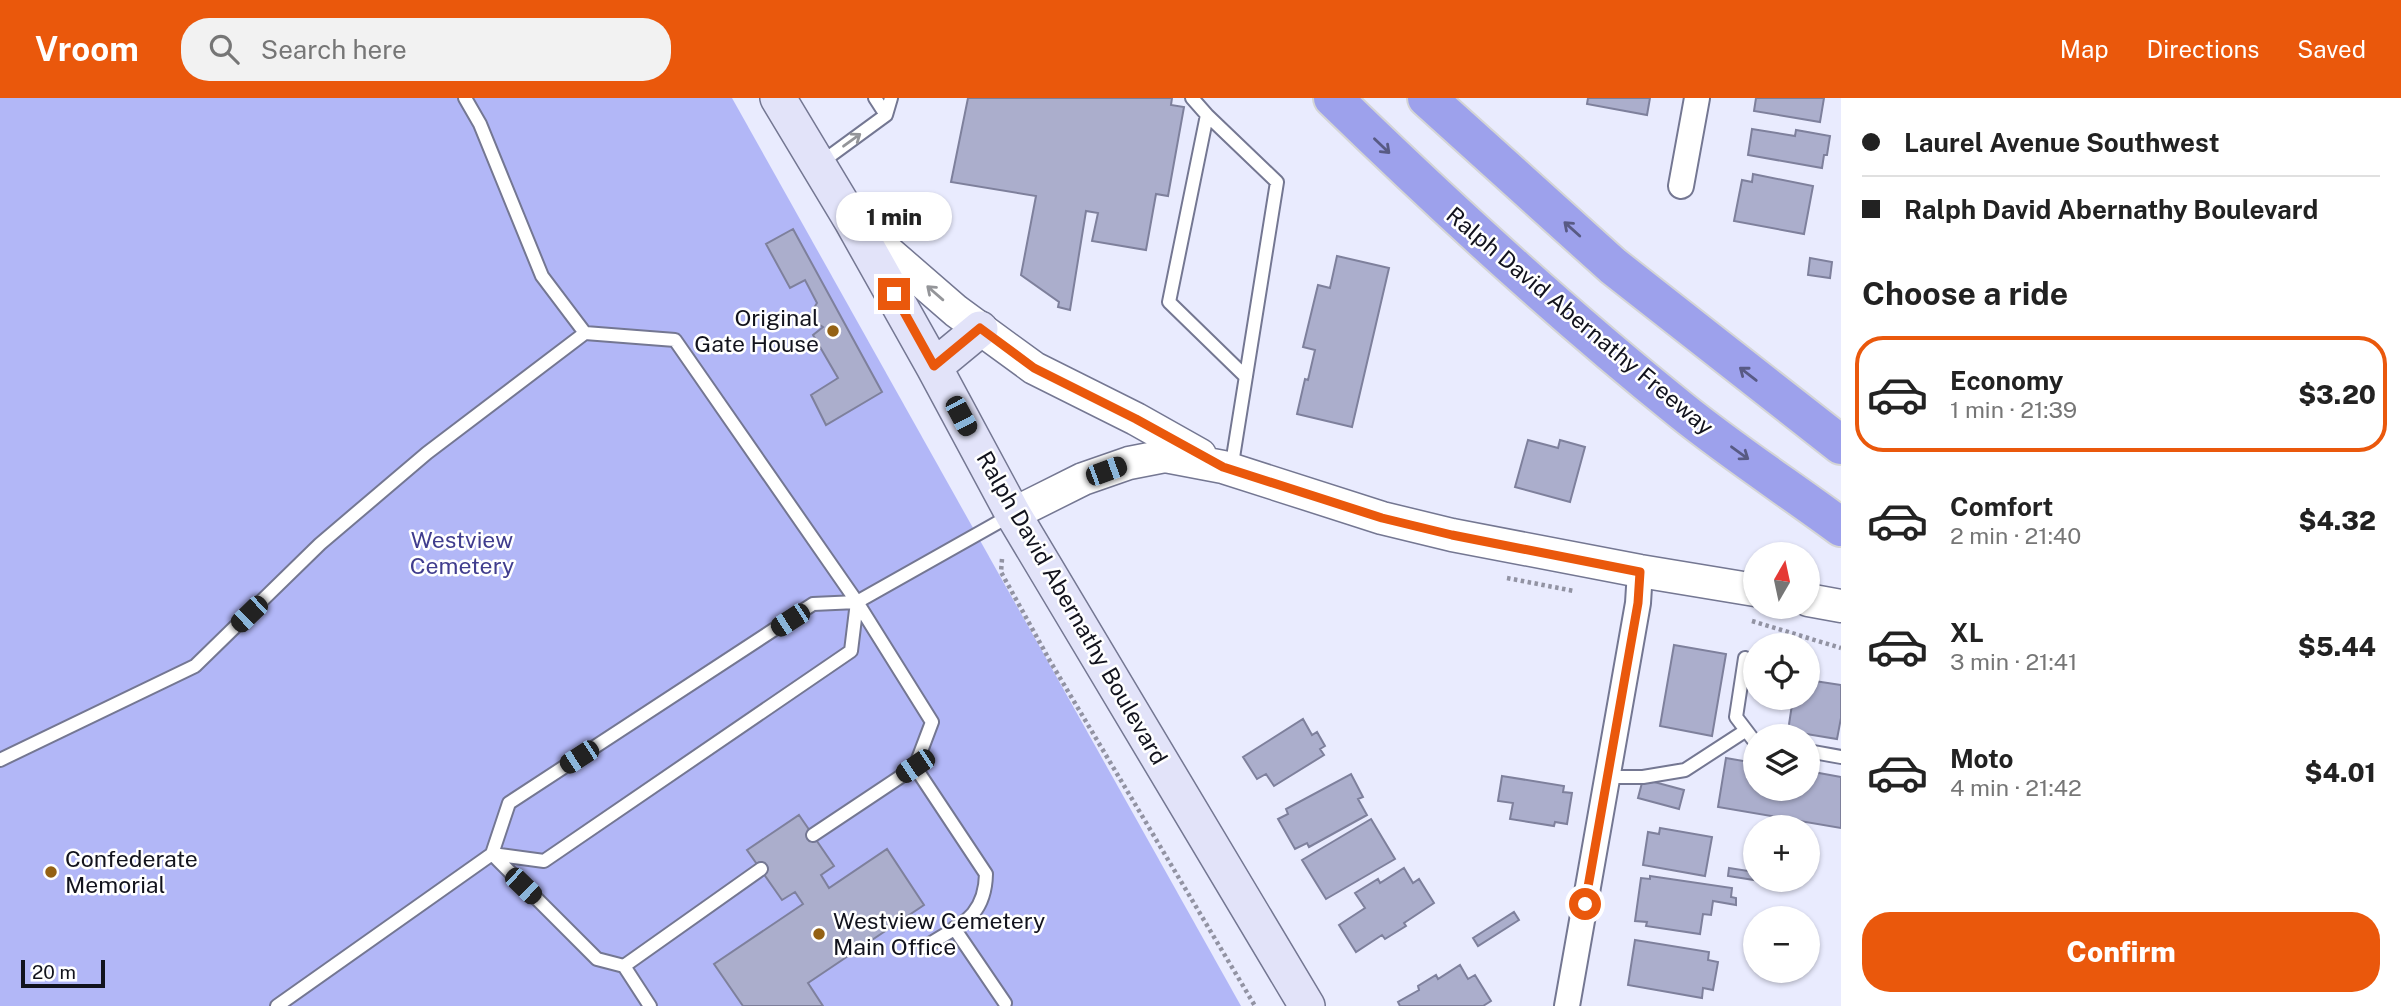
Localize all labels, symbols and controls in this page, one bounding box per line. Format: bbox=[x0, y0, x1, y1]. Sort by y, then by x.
search box bbox=[181, 18, 671, 81]
text: Vroom bbox=[35, 30, 139, 68]
icon: search bbox=[205, 30, 243, 68]
text: Search here bbox=[261, 34, 407, 65]
text: Map bbox=[2060, 35, 2109, 63]
text: Directions bbox=[2147, 35, 2259, 63]
text: Saved bbox=[2297, 35, 2366, 63]
text: Laurel Avenue Southwest bbox=[1904, 127, 2219, 158]
one-way arrow bbox=[843, 133, 862, 148]
one-way arrow bbox=[1373, 137, 1390, 154]
callout: 1 min bbox=[836, 192, 952, 242]
text: Ralph David Abernathy Boulevard bbox=[1904, 194, 2318, 225]
street label: Ralph David Abernathy Freeway bbox=[1441, 201, 1719, 440]
text: 1 min bbox=[866, 203, 922, 230]
one-way arrow bbox=[1563, 221, 1581, 237]
text: Choose a ride bbox=[1862, 275, 2068, 312]
route end bbox=[878, 278, 910, 310]
one-way arrow bbox=[926, 285, 944, 301]
place label: Original Gate House bbox=[694, 304, 819, 357]
marker: Original Gate House bbox=[825, 323, 841, 339]
icon: car bbox=[1866, 363, 1929, 426]
text: Economy bbox=[1950, 365, 2063, 396]
one-way arrow bbox=[1739, 366, 1757, 381]
text: $3.20 bbox=[2298, 379, 2376, 410]
car bbox=[942, 393, 981, 439]
text: 1 min · 21:39 bbox=[1950, 396, 2077, 423]
street label: Ralph David Abernathy Boulevard bbox=[971, 446, 1173, 769]
one-way arrow bbox=[1730, 446, 1749, 461]
car bbox=[1083, 454, 1130, 488]
icon: car bbox=[1866, 489, 1929, 552]
text: Comfort bbox=[1950, 491, 2053, 522]
text: $4.32 bbox=[2298, 505, 2376, 536]
text: 2 min · 21:40 bbox=[1950, 522, 2081, 549]
park label: Westview Cemetery bbox=[410, 526, 514, 579]
north arrow bbox=[1743, 542, 1820, 620]
map controls bbox=[1743, 542, 1820, 983]
car bbox=[227, 592, 272, 636]
car bbox=[767, 600, 814, 640]
icon: car bbox=[1866, 615, 1929, 678]
text: XL bbox=[1950, 617, 1984, 648]
text: $5.44 bbox=[2298, 631, 2376, 662]
button: locate bbox=[1743, 633, 1820, 710]
text: 3 min · 21:41 bbox=[1950, 648, 2077, 675]
button: layers bbox=[1743, 724, 1820, 801]
car bbox=[556, 737, 603, 777]
icon: car bbox=[1866, 741, 1929, 804]
text: Moto bbox=[1950, 743, 2013, 774]
car bbox=[892, 746, 939, 786]
text: $4.01 bbox=[2305, 757, 2376, 788]
text: 4 min · 21:42 bbox=[1950, 774, 2082, 801]
button: + bbox=[1743, 815, 1820, 892]
place label: Confederate Memorial bbox=[65, 845, 198, 898]
marker: Confederate Memorial bbox=[43, 864, 59, 880]
car bbox=[501, 864, 546, 908]
route start bbox=[1569, 888, 1601, 920]
button: − bbox=[1743, 906, 1820, 983]
place label: Westview Cemetery Main Office bbox=[833, 907, 1045, 960]
button: Confirm bbox=[1862, 912, 2380, 992]
marker: Westview Cemetery Main Office bbox=[811, 926, 827, 942]
scale bar bbox=[21, 957, 105, 989]
text: 20 m bbox=[32, 961, 76, 983]

